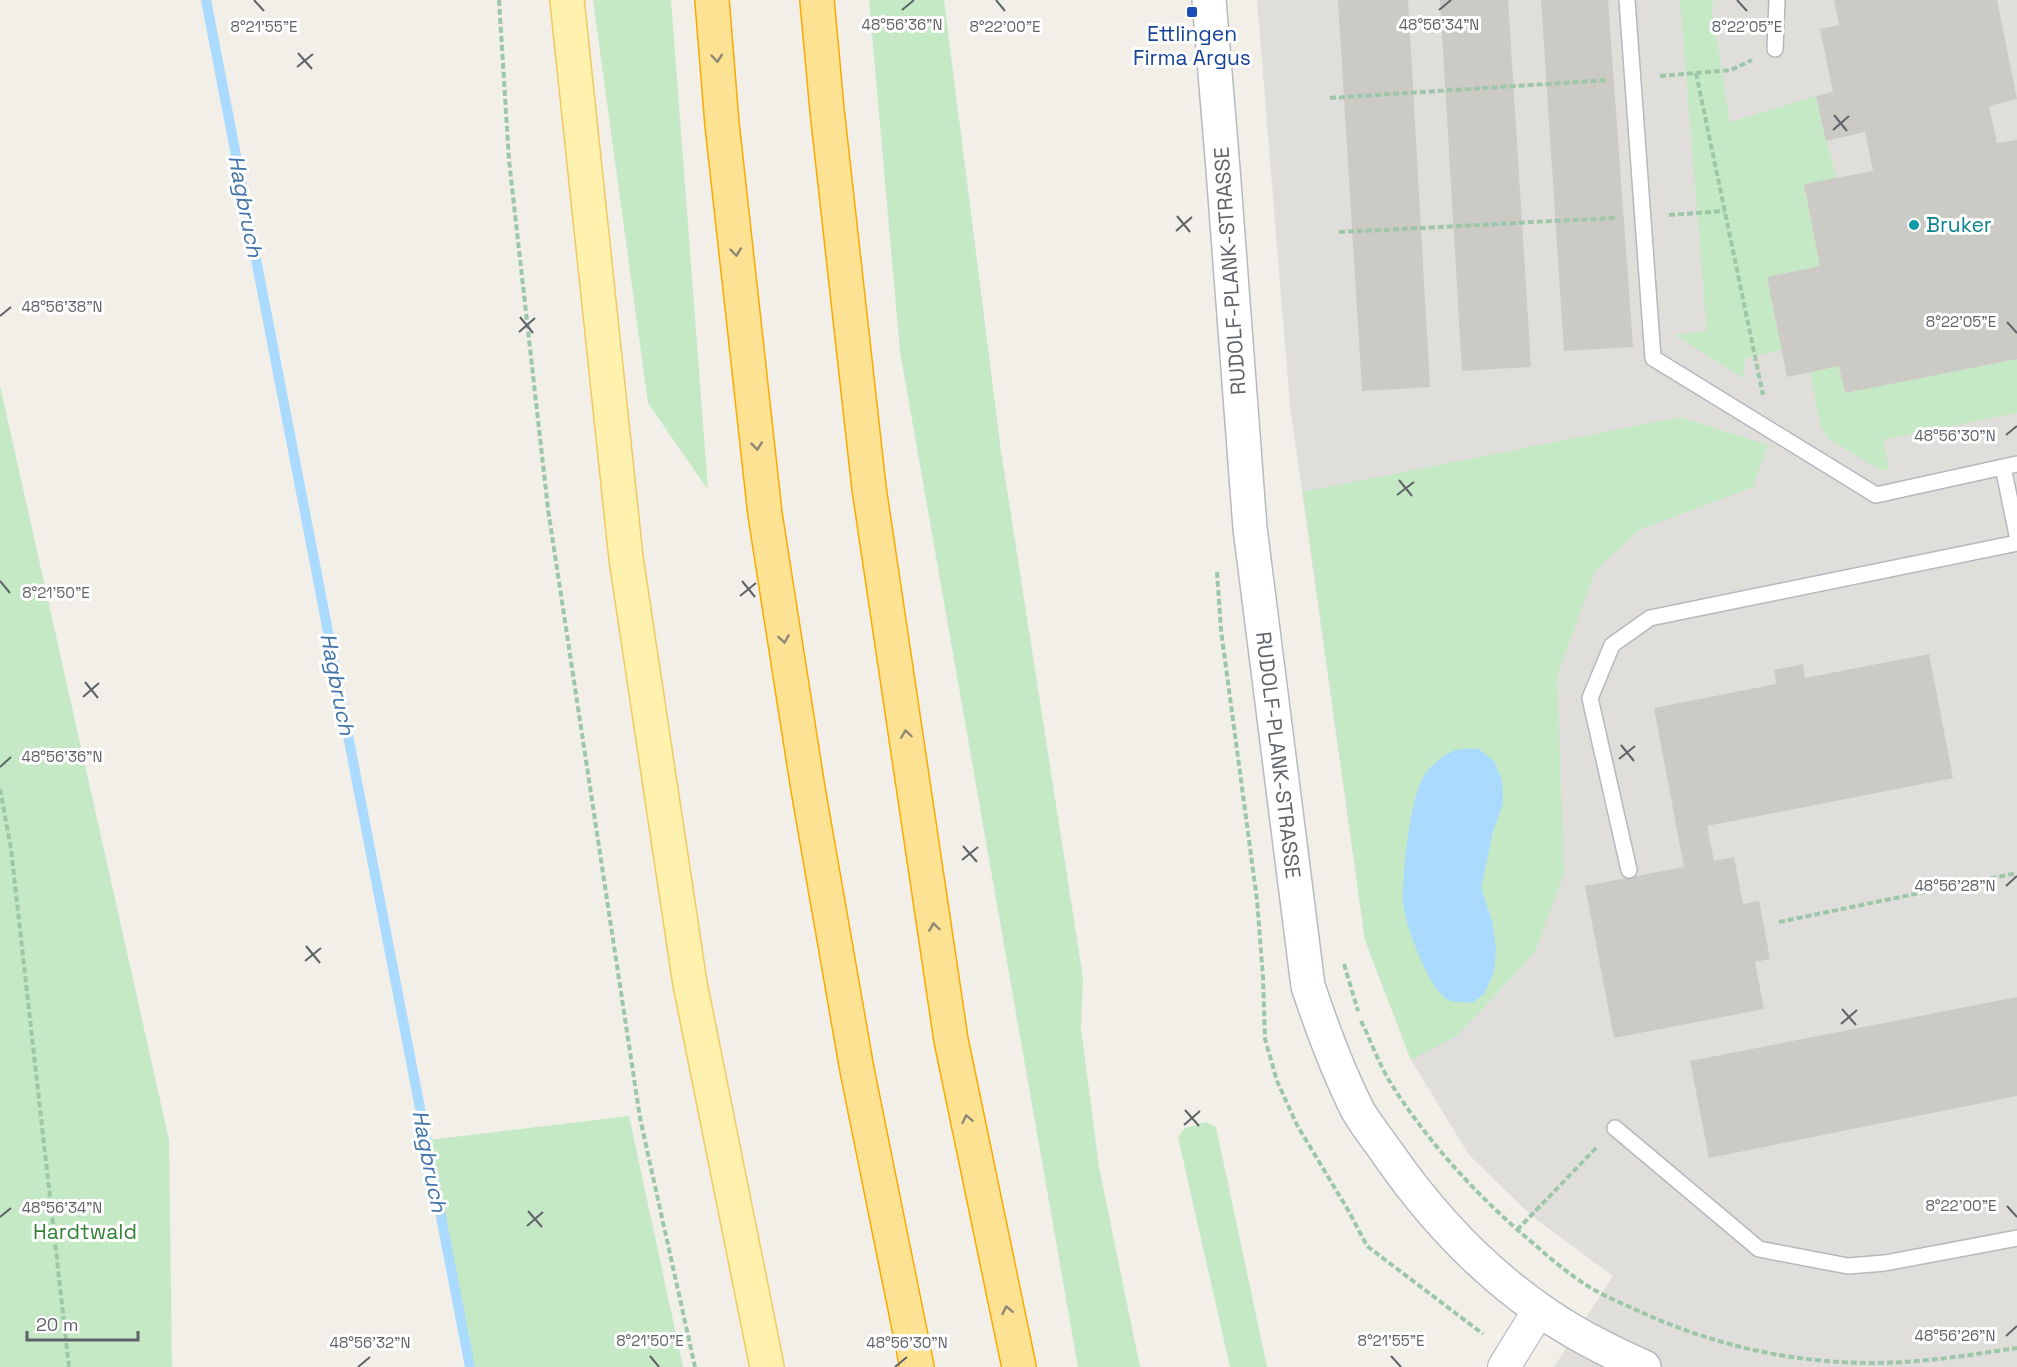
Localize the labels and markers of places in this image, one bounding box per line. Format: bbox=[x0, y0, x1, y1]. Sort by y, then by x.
marker: Ettlingen Firma Argus bbox=[1185, 5, 1199, 19]
place label: Ettlingen Firma Argus bbox=[1133, 20, 1251, 71]
place label: Bruker bbox=[1926, 211, 1992, 238]
marker: Bruker bbox=[1907, 218, 1921, 232]

